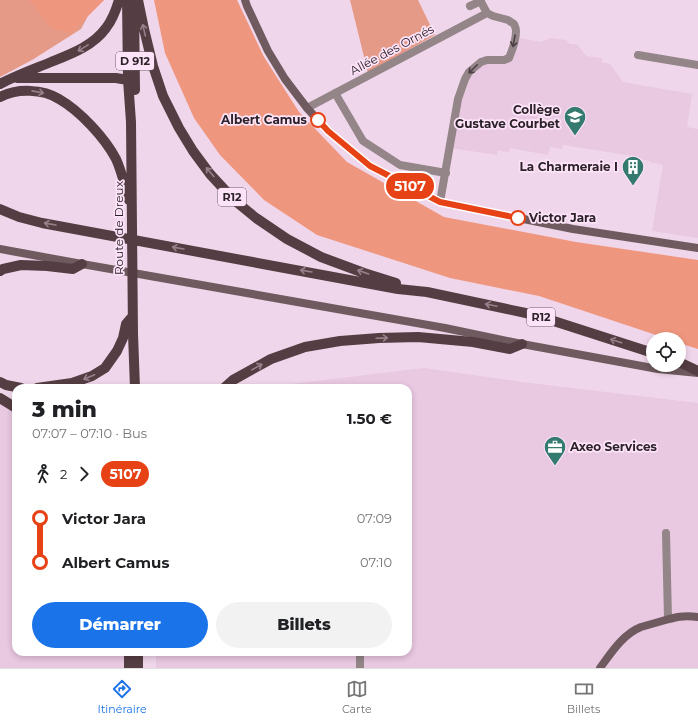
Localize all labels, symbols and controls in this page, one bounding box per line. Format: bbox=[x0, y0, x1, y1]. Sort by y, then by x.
street label: Allée des Ornés bbox=[347, 21, 437, 78]
one-way arrow bbox=[140, 24, 148, 37]
one-way arrow bbox=[510, 35, 518, 48]
one-way arrow bbox=[77, 44, 89, 52]
road number: D 912 bbox=[116, 52, 154, 70]
one-way arrow bbox=[468, 64, 478, 74]
one-way arrow bbox=[31, 88, 44, 96]
place label: Collège Gustave Courbet bbox=[455, 102, 561, 131]
school or university icon: Collège Gustave Courbet bbox=[562, 104, 588, 137]
place label: Albert Camus bbox=[220, 112, 308, 127]
marker: Albert Camus bbox=[310, 112, 326, 128]
building icon: La Charmeraie I bbox=[620, 154, 646, 187]
place label: La Charmeraie I bbox=[520, 159, 618, 174]
one-way arrow bbox=[205, 167, 214, 177]
line badge: 5107 bbox=[382, 173, 438, 199]
text: 5107 bbox=[394, 177, 426, 195]
street label: Route de Dreux bbox=[111, 180, 126, 275]
road number: R12 bbox=[218, 188, 246, 206]
marker: Victor Jara bbox=[510, 210, 526, 226]
place label: Victor Jara bbox=[528, 210, 596, 225]
one-way arrow bbox=[44, 220, 57, 228]
one-way arrow bbox=[172, 244, 185, 252]
one-way arrow bbox=[300, 267, 313, 275]
one-way arrow bbox=[357, 268, 370, 275]
one-way arrow bbox=[485, 301, 498, 309]
road number: R12 bbox=[527, 308, 555, 326]
map controls bbox=[646, 332, 686, 372]
button: locate bbox=[646, 332, 686, 372]
one-way arrow bbox=[375, 334, 388, 341]
one-way arrow bbox=[610, 337, 623, 344]
one-way arrow bbox=[251, 363, 263, 371]
one-way arrow bbox=[83, 373, 95, 381]
text: 3 min bbox=[32, 396, 97, 423]
text: 1.50 € bbox=[347, 409, 392, 428]
text: 07:07 – 07:10 · Bus bbox=[32, 425, 147, 441]
office icon: Axeo Services bbox=[542, 434, 568, 467]
place label: Axeo Services bbox=[569, 439, 657, 454]
icon: walk bbox=[32, 463, 54, 485]
icon: forward bbox=[73, 463, 95, 485]
text: 5107 bbox=[109, 465, 141, 483]
text: 2 bbox=[60, 466, 67, 482]
text: Victor Jara bbox=[62, 509, 146, 528]
text: 07:09 bbox=[357, 510, 392, 526]
text: Albert Camus bbox=[62, 553, 169, 572]
text: 07:10 bbox=[360, 554, 392, 570]
button: Démarrer bbox=[32, 602, 208, 648]
button: Billets bbox=[216, 602, 392, 648]
tab: Itinéraire bbox=[98, 678, 147, 716]
tab: Carte bbox=[342, 678, 372, 716]
tab: Billets bbox=[567, 678, 600, 716]

